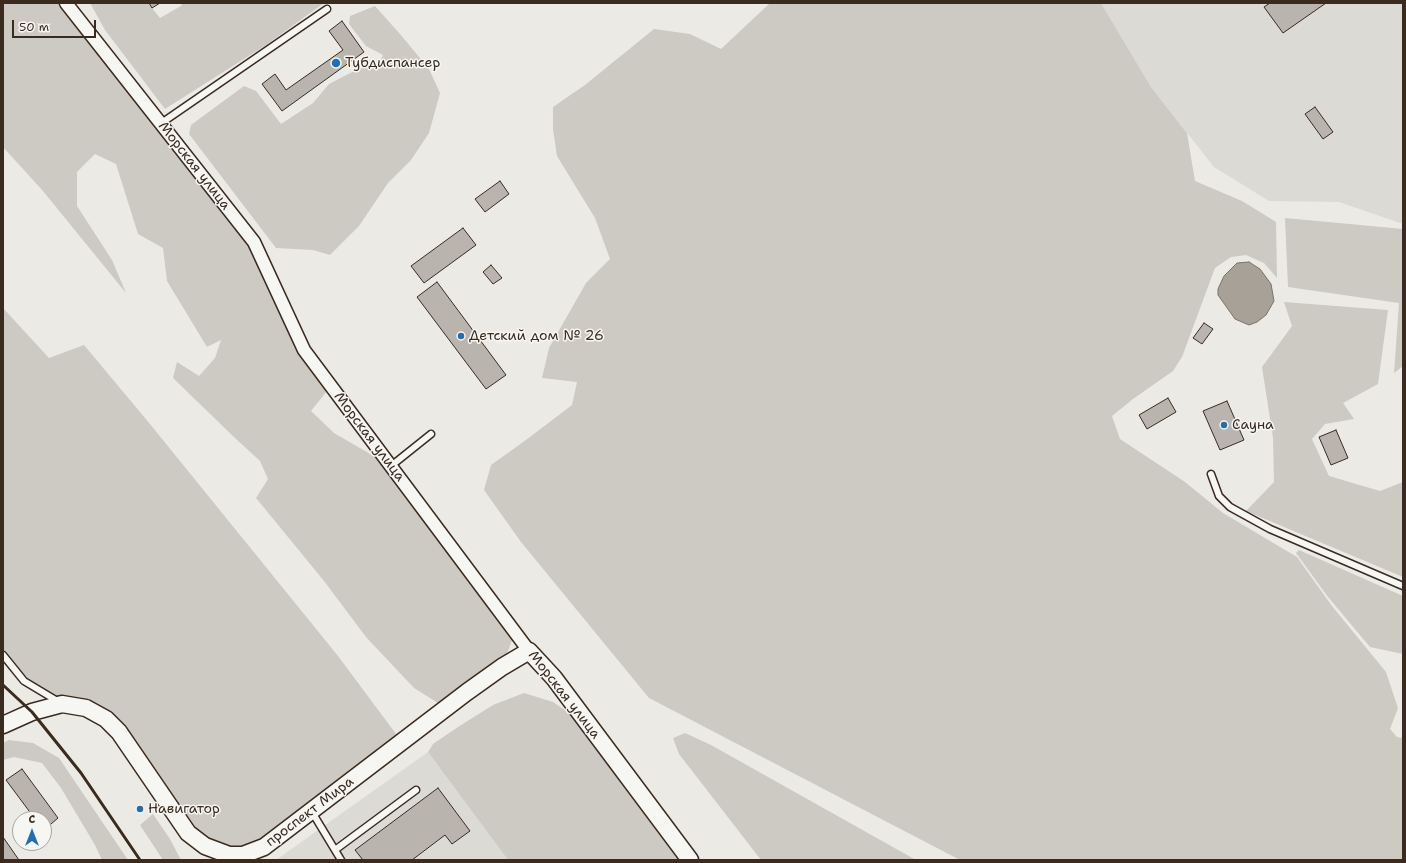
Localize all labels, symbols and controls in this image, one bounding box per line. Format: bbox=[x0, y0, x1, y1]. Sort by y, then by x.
scale bar bbox=[14, 12, 98, 38]
text: 50 m bbox=[19, 19, 49, 35]
place label: Тубдиспансер bbox=[345, 55, 440, 71]
marker: Тубдиспансер bbox=[330, 57, 342, 69]
street label: Морская улица bbox=[154, 118, 234, 214]
place label: Детский дом № 26 bbox=[469, 328, 604, 344]
marker: Детский дом № 26 bbox=[456, 331, 466, 341]
street label: Морская улица bbox=[330, 389, 408, 485]
place label: Сауна bbox=[1232, 417, 1274, 433]
marker: Сауна bbox=[1219, 420, 1229, 430]
street label: Морская улица bbox=[524, 647, 604, 743]
street label: проспект Мира bbox=[263, 773, 357, 851]
place label: Навигатор bbox=[148, 801, 220, 817]
marker: Навигатор bbox=[135, 804, 145, 814]
north arrow bbox=[12, 811, 52, 851]
text: С bbox=[29, 812, 35, 827]

